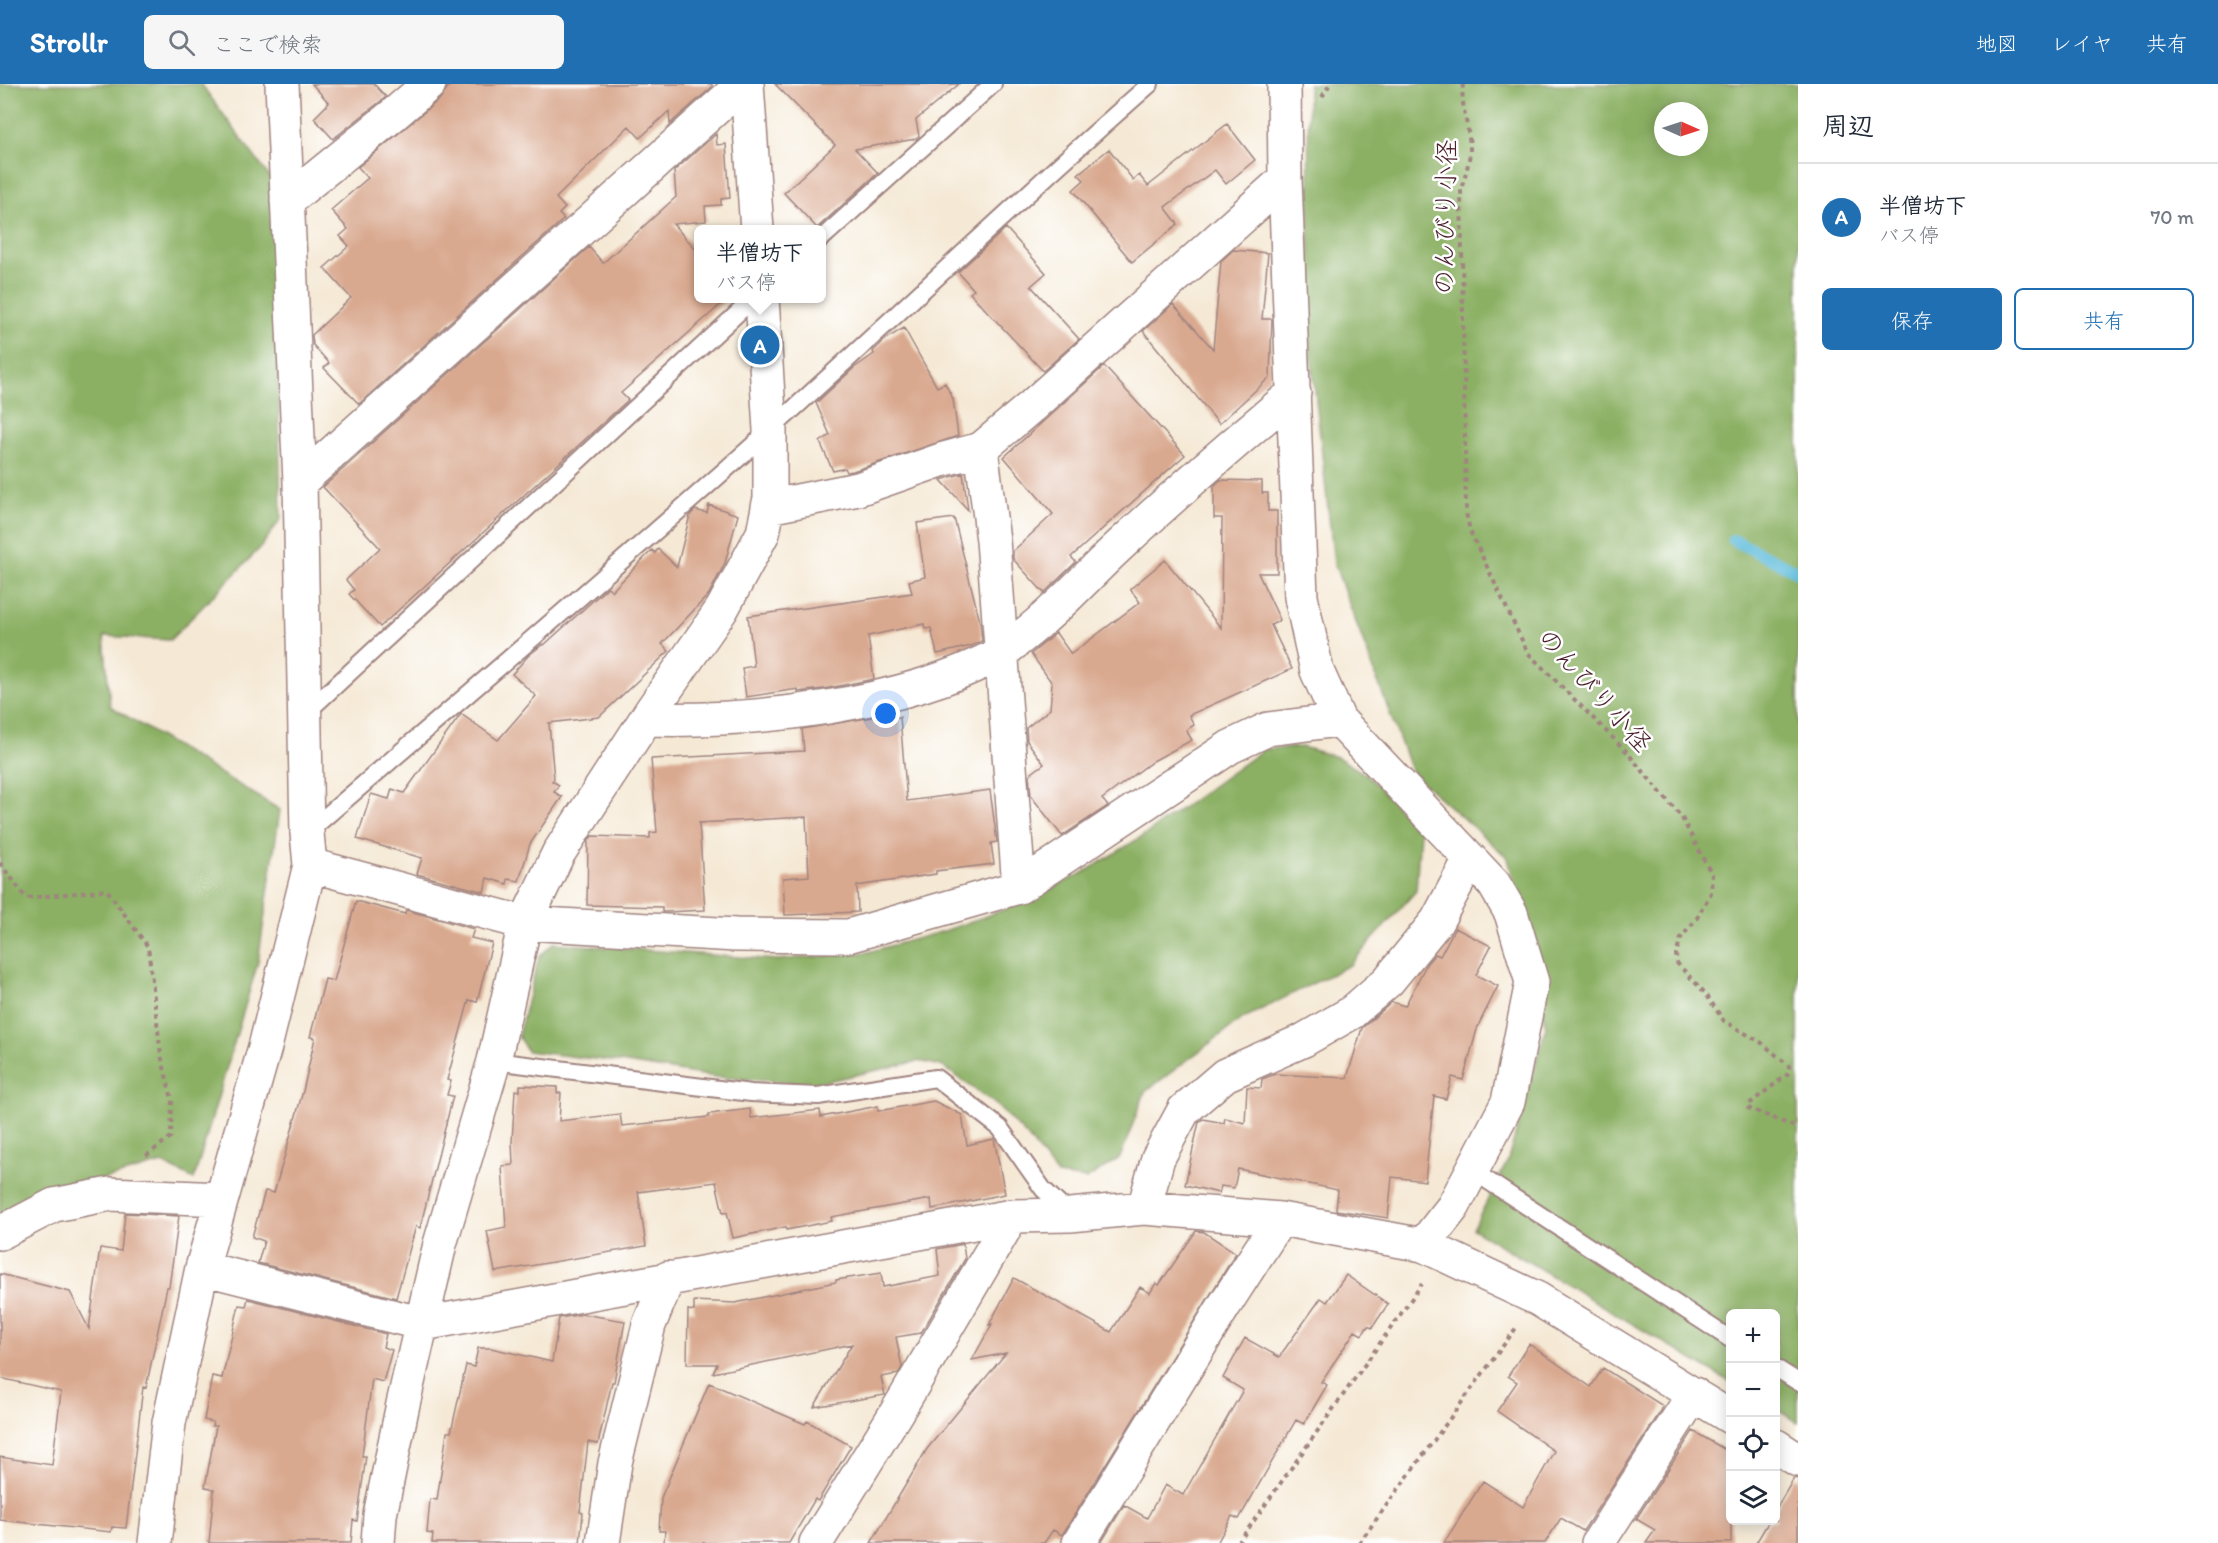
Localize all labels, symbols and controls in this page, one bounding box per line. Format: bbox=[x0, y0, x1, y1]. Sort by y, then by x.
search box bbox=[144, 15, 564, 69]
text: Strollr bbox=[30, 25, 108, 59]
icon: search bbox=[165, 26, 198, 59]
text: ここで検索 bbox=[213, 31, 323, 58]
text: 地図 bbox=[1976, 31, 2018, 56]
text: レイヤ bbox=[2051, 31, 2113, 56]
text: 共有 bbox=[2146, 31, 2188, 56]
north arrow bbox=[1654, 102, 1708, 156]
text: 周辺 bbox=[1822, 110, 1874, 142]
street label: のんびり小径 bbox=[1428, 139, 1462, 295]
text: 半僧坊下 bbox=[1879, 192, 1967, 219]
text: A bbox=[1835, 205, 1848, 229]
text: 70 m bbox=[2150, 205, 2194, 229]
text: バス停 bbox=[1879, 223, 1939, 247]
popup bbox=[694, 225, 826, 303]
text: 半僧坊下 bbox=[716, 239, 804, 266]
text: バス停 bbox=[716, 270, 776, 294]
button: 保存 bbox=[1822, 288, 2002, 350]
button: 共有 bbox=[2014, 288, 2194, 350]
pin: A bbox=[740, 322, 780, 368]
street label: のんびり小径 bbox=[1531, 621, 1659, 759]
your location bbox=[871, 699, 900, 728]
map controls bbox=[1726, 1309, 1780, 1525]
button: + bbox=[1726, 1309, 1780, 1363]
button: − bbox=[1726, 1363, 1780, 1417]
button: locate bbox=[1726, 1417, 1780, 1471]
button: layers bbox=[1726, 1471, 1780, 1525]

